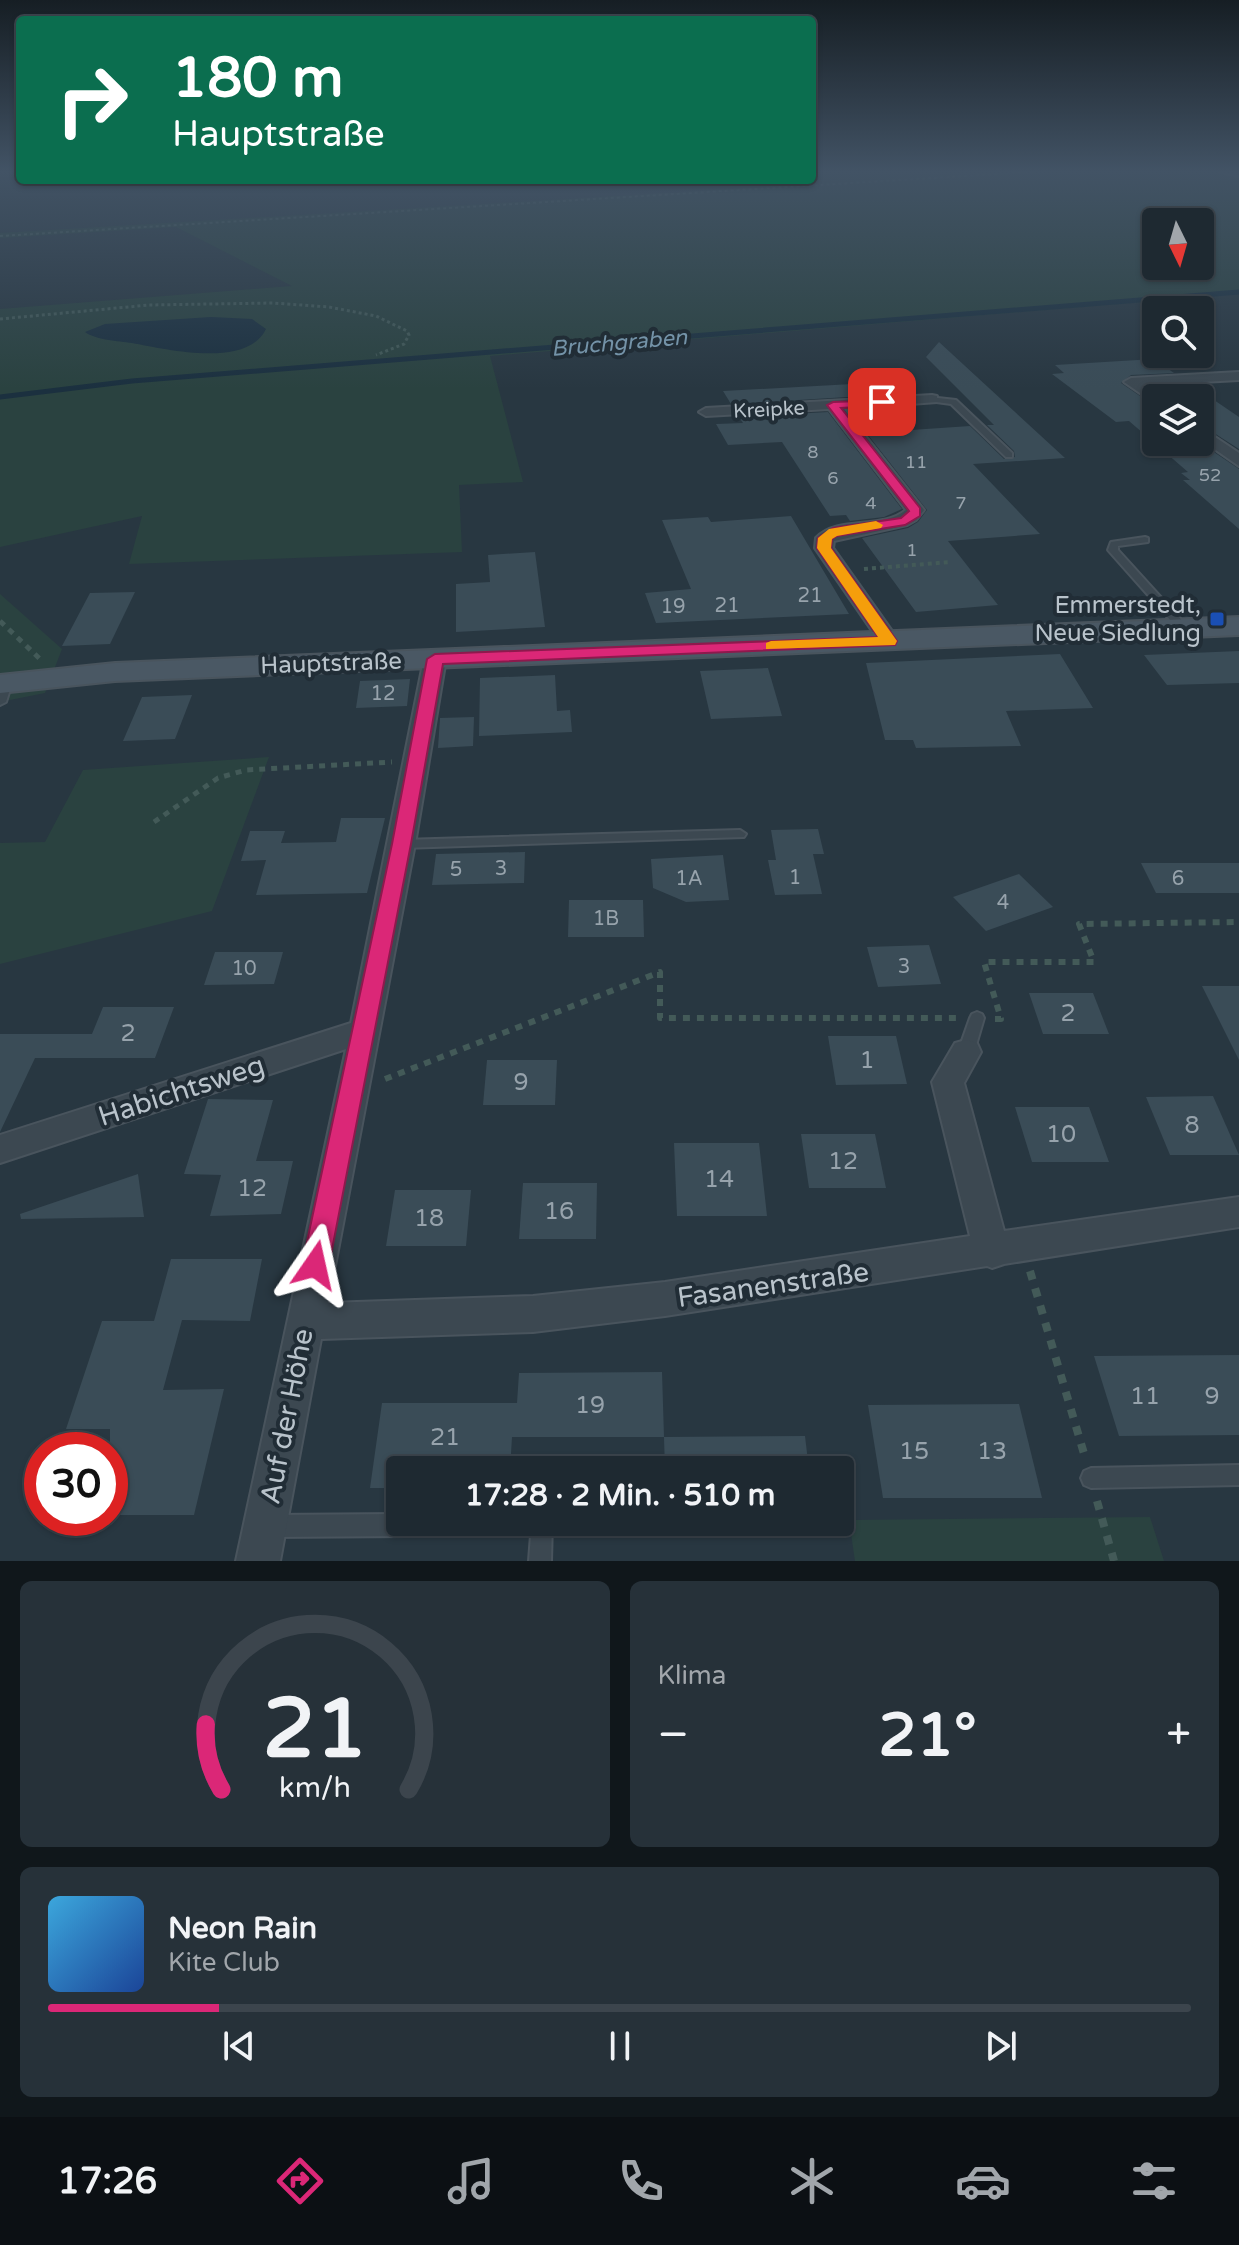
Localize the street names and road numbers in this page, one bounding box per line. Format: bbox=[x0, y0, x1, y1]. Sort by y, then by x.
street label: Kreipke bbox=[733, 396, 805, 424]
street label: Hauptstraße bbox=[260, 647, 402, 680]
street label: Habichtsweg bbox=[94, 1048, 269, 1134]
street label: Fasanenstraße bbox=[675, 1255, 871, 1315]
street label: Auf der Höhe bbox=[253, 1326, 321, 1507]

